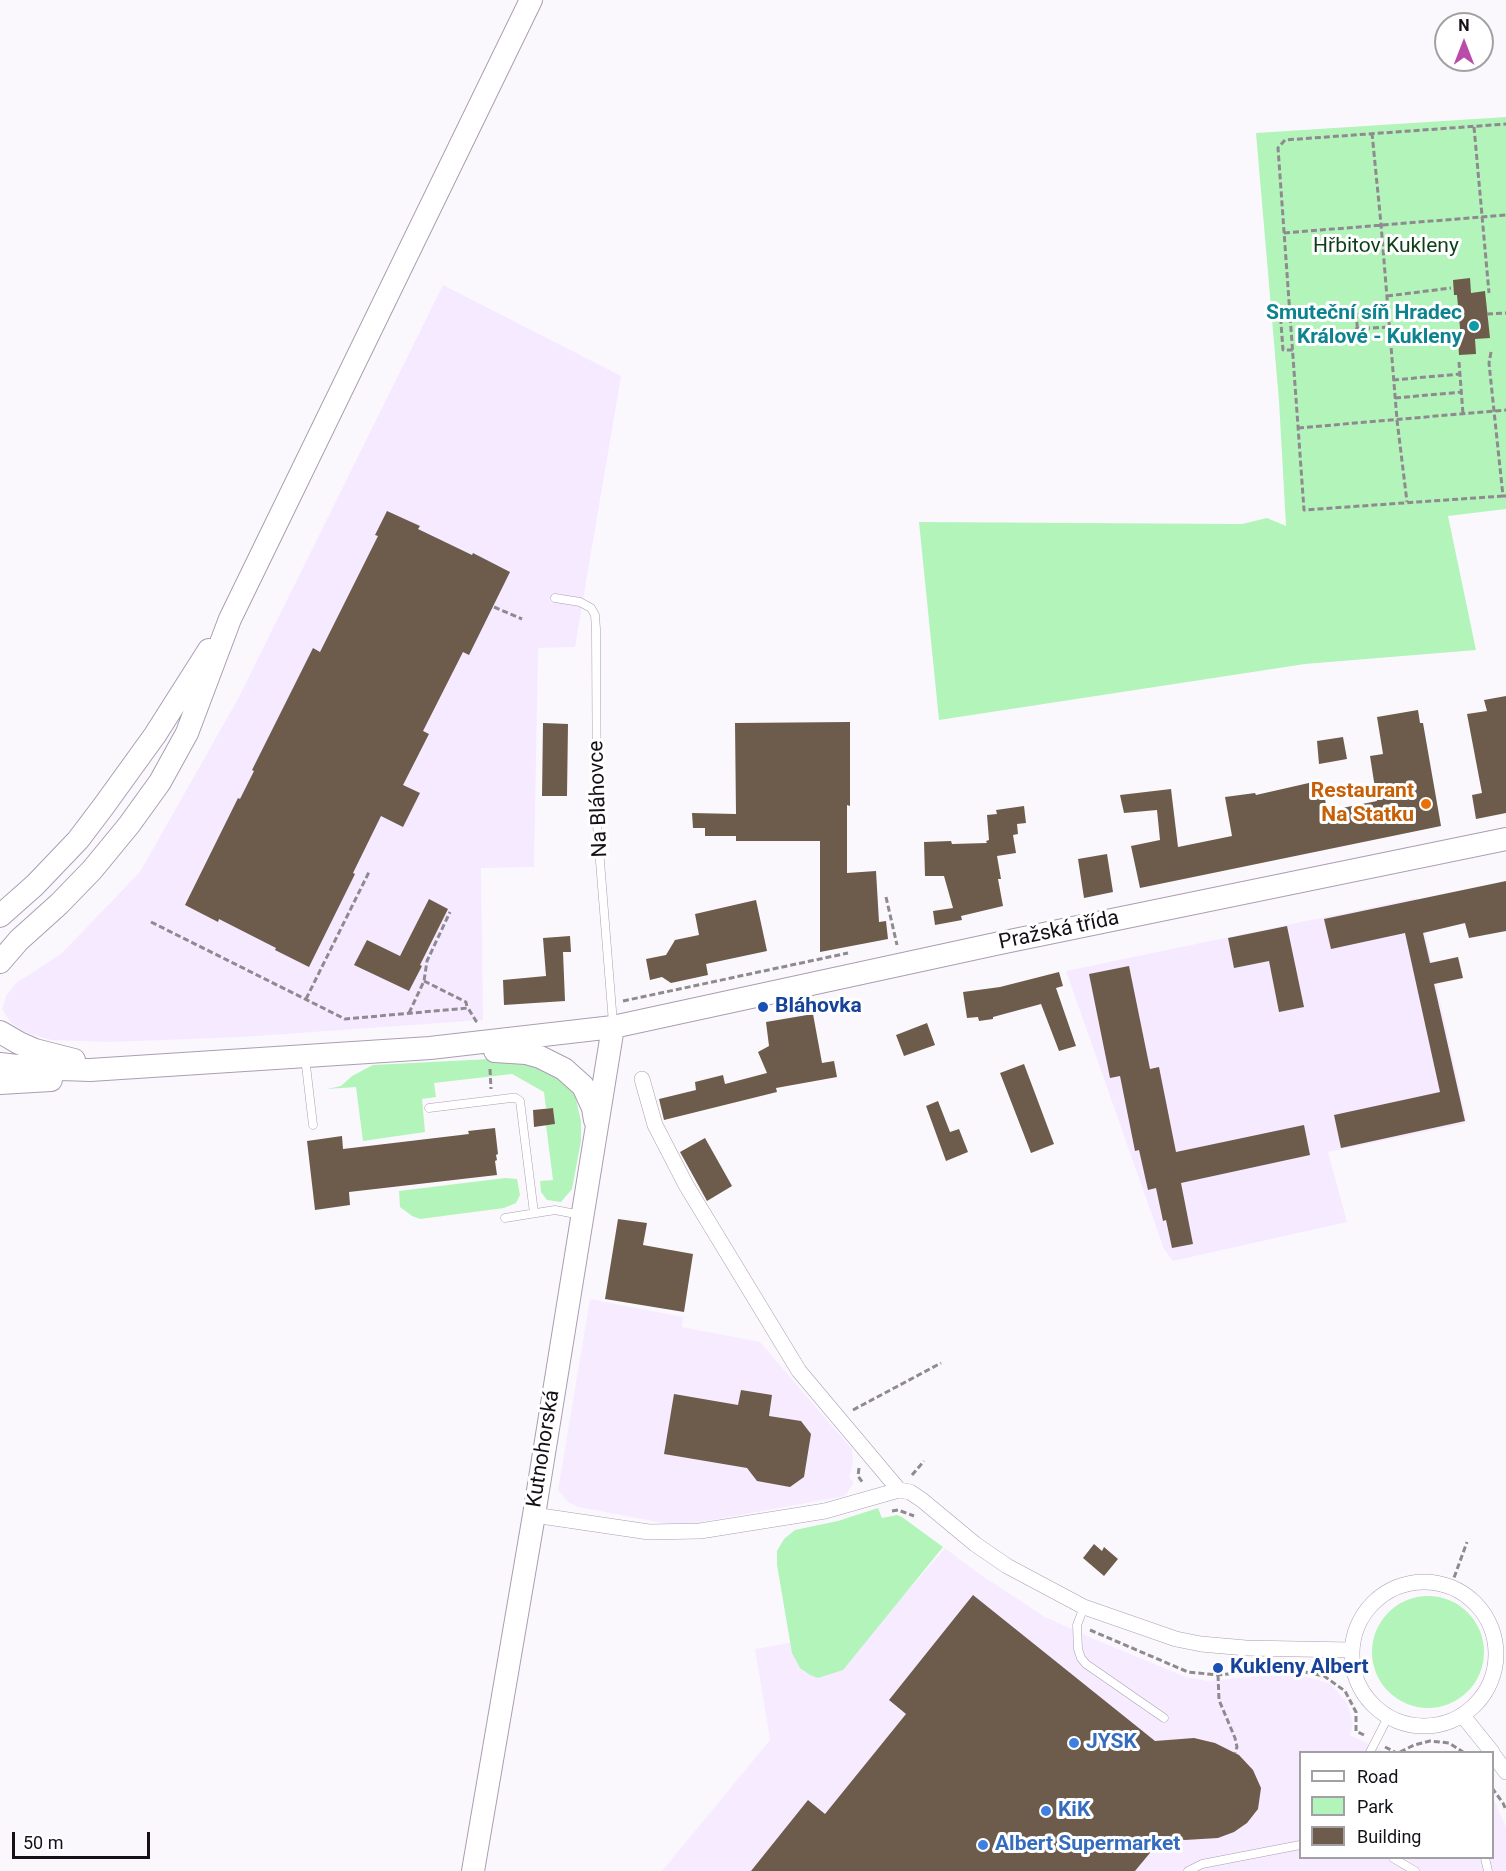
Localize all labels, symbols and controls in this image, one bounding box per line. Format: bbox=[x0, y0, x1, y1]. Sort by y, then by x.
north arrow bbox=[1434, 12, 1494, 72]
text: N bbox=[1458, 16, 1470, 35]
park label: Hřbitov Kukleny bbox=[1313, 234, 1459, 260]
place label: Smuteční síň Hradec Králové - Kukleny bbox=[1266, 301, 1462, 351]
marker: Smuteční síň Hradec Králové - Kukleny bbox=[1467, 319, 1481, 333]
street label: Na Bláhovce bbox=[584, 740, 614, 858]
place label: Restaurant Na Statku bbox=[1311, 779, 1414, 829]
marker: Restaurant Na Statku bbox=[1419, 797, 1433, 811]
street label: Pražská třída bbox=[997, 906, 1121, 956]
place label: Bláhovka bbox=[775, 994, 862, 1020]
marker: Bláhovka bbox=[756, 1000, 770, 1014]
street label: Kutnohorská bbox=[522, 1388, 566, 1510]
place label: Kukleny Albert bbox=[1230, 1655, 1369, 1681]
marker: Kukleny Albert bbox=[1211, 1661, 1225, 1675]
place label: JYSK bbox=[1086, 1730, 1137, 1756]
marker: JYSK bbox=[1067, 1736, 1081, 1750]
legend bbox=[1299, 1751, 1494, 1859]
text: Road bbox=[1357, 1766, 1398, 1787]
text: Park bbox=[1357, 1796, 1393, 1817]
place label: KiK bbox=[1058, 1798, 1090, 1824]
marker: KiK bbox=[1039, 1804, 1053, 1818]
scale bar bbox=[15, 1820, 153, 1858]
text: Building bbox=[1357, 1826, 1421, 1847]
text: 50 m bbox=[23, 1832, 63, 1853]
place label: Albert Supermarket bbox=[995, 1832, 1180, 1858]
marker: Albert Supermarket bbox=[976, 1838, 990, 1852]

